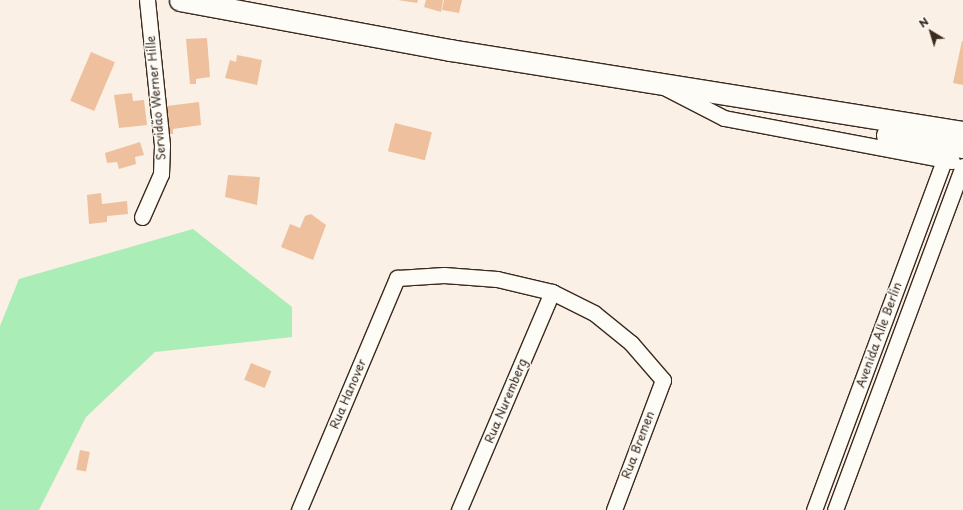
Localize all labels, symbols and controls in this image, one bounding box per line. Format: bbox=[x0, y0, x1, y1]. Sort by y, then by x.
north arrow bbox=[911, 12, 951, 52]
text: N bbox=[915, 13, 932, 32]
street label: Servidão Werner Hille bbox=[143, 35, 169, 161]
street label: Avenida Alle Berlin bbox=[853, 280, 905, 390]
street label: Rua Hanover bbox=[327, 356, 369, 432]
street label: Rua Nuremberg bbox=[482, 356, 530, 446]
street label: Rua Bremen bbox=[618, 409, 658, 481]

